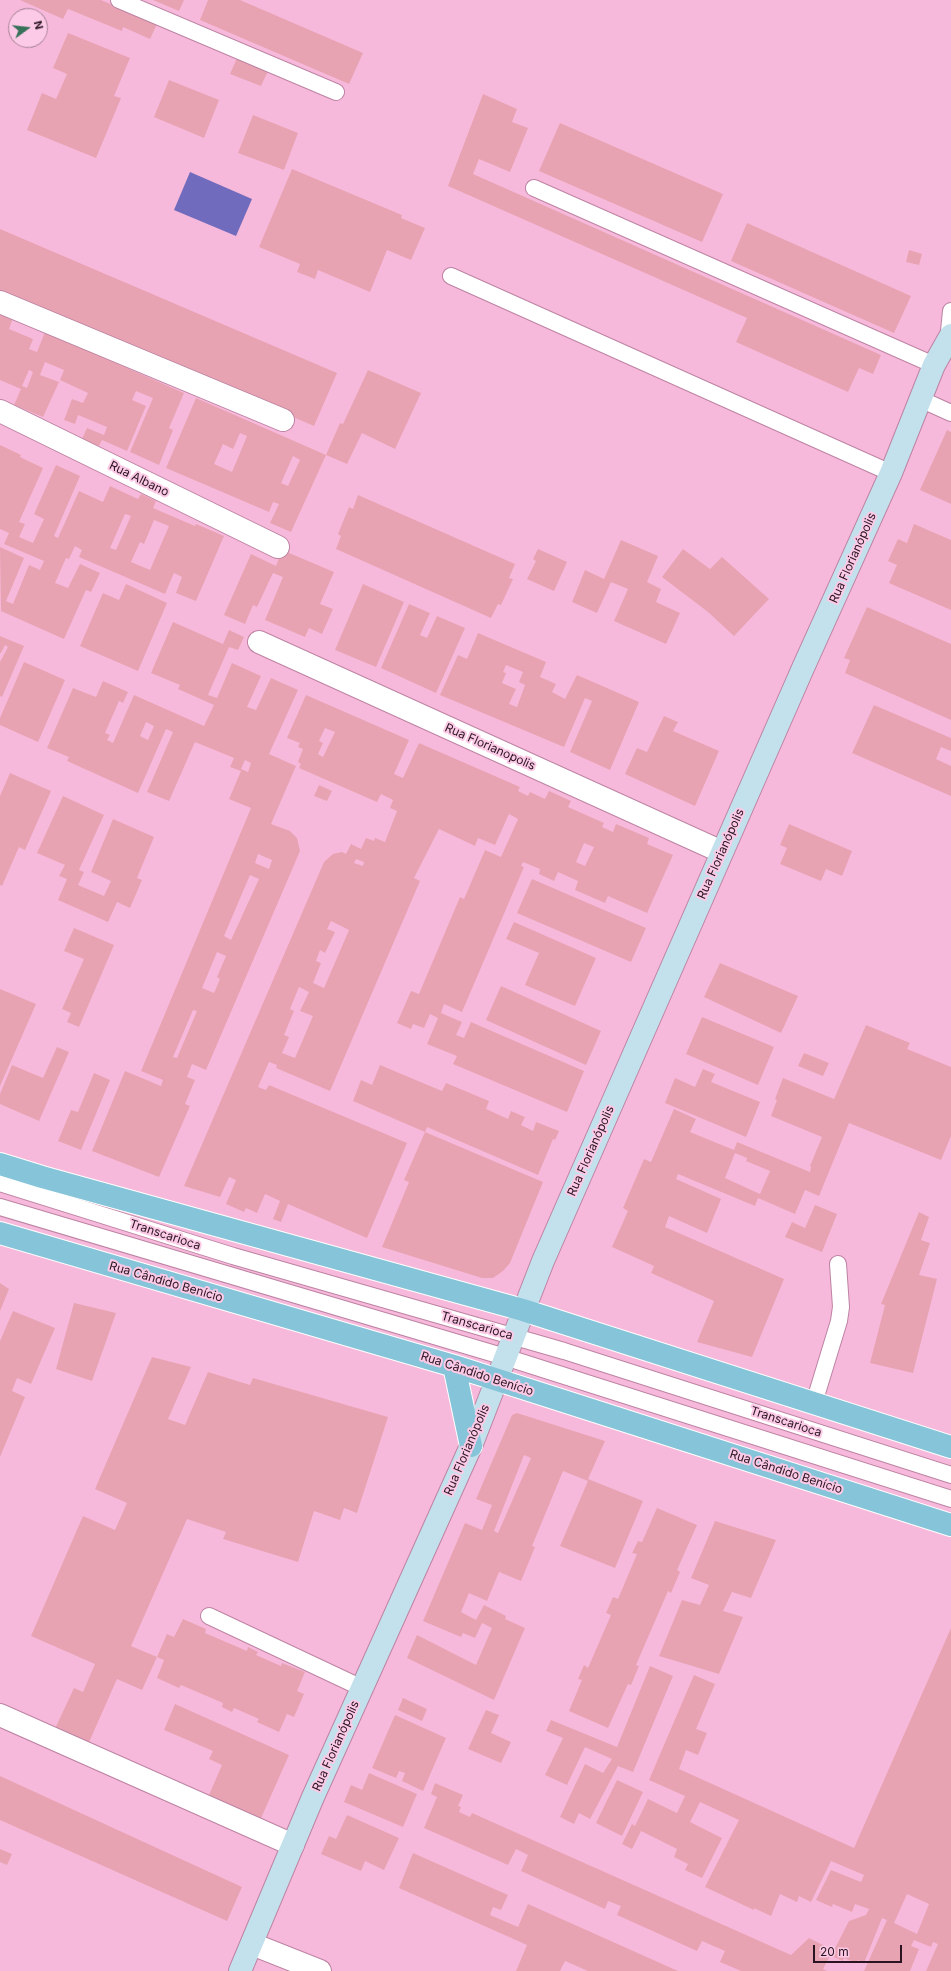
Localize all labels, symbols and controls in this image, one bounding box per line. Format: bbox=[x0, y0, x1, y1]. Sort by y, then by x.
north arrow bbox=[8, 8, 48, 48]
text: N bbox=[31, 19, 46, 31]
street label: Rua Albano bbox=[107, 458, 171, 500]
street label: Rua Florianópolis bbox=[827, 511, 879, 605]
street label: Rua Florianopolis bbox=[443, 721, 537, 773]
street label: Rua Florianópolis bbox=[695, 807, 747, 901]
street label: Rua Florianópolis bbox=[565, 1104, 617, 1198]
street label: Transcarioca bbox=[128, 1217, 202, 1253]
street label: Rua Cândido Benício bbox=[108, 1259, 224, 1305]
street label: Transcarioca bbox=[439, 1309, 515, 1343]
street label: Rua Cândido Benício bbox=[419, 1349, 535, 1399]
street label: Rua Florianópolis bbox=[441, 1402, 493, 1498]
street label: Transcarioca bbox=[749, 1404, 823, 1440]
street label: Rua Cândido Benício bbox=[728, 1447, 844, 1497]
street label: Rua Florianópolis bbox=[310, 1699, 362, 1793]
scale bar bbox=[815, 1937, 904, 1963]
text: 20 m bbox=[820, 1944, 849, 1959]

